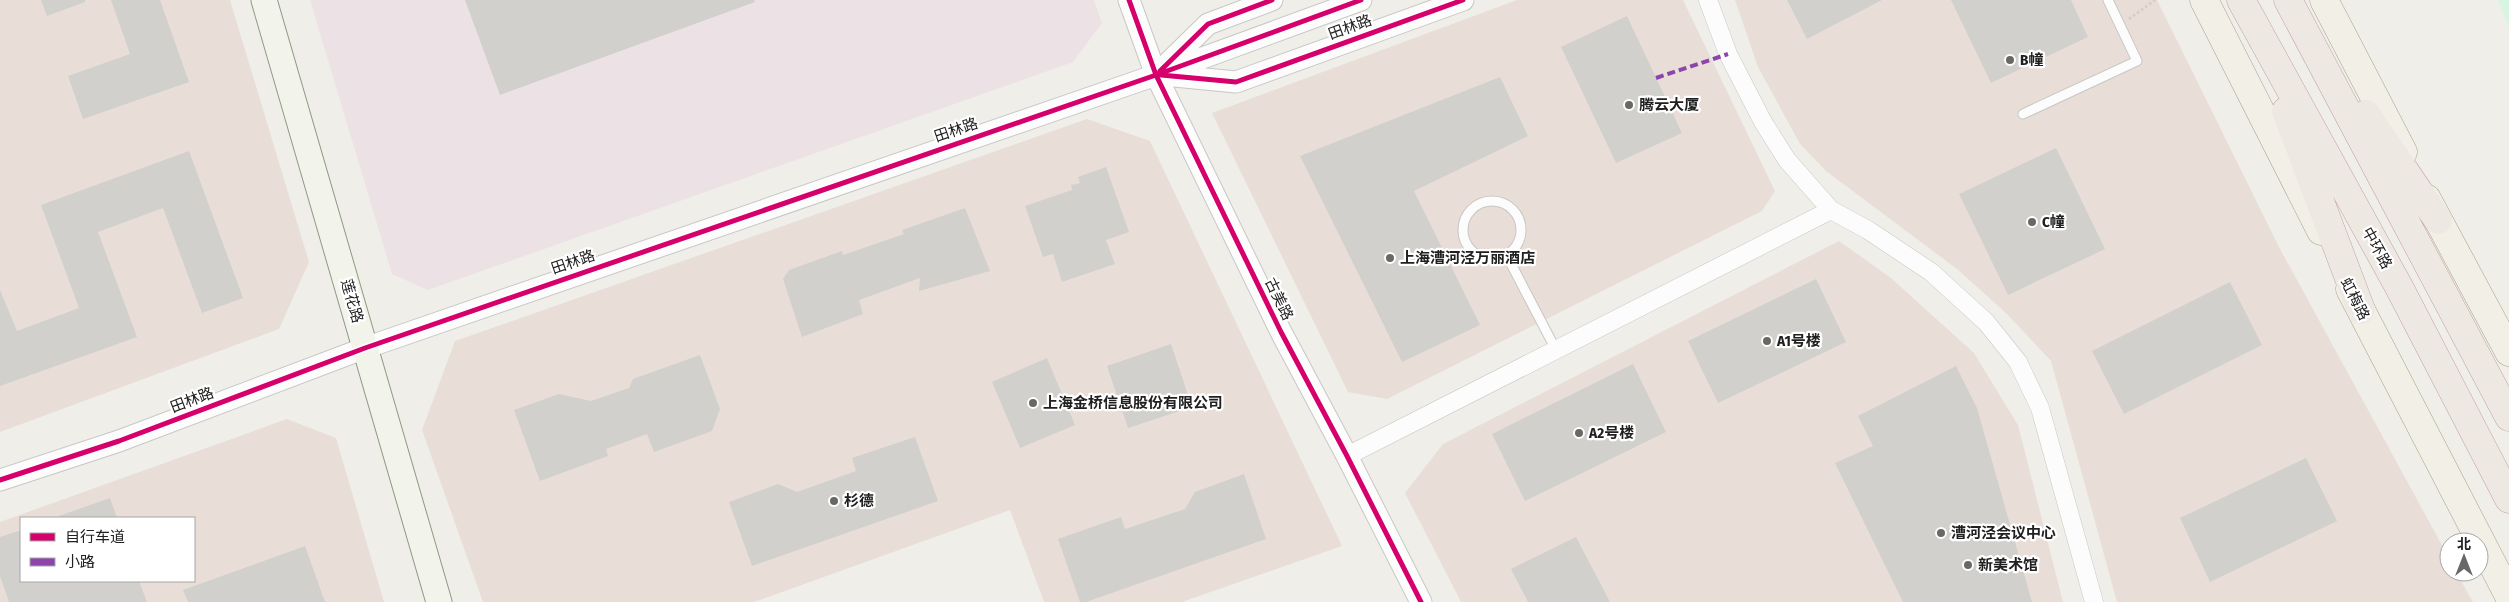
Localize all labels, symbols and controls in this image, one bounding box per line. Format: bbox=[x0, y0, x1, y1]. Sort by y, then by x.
street label: 田林路 bbox=[1326, 11, 1374, 43]
place label: B幢 bbox=[2020, 51, 2043, 69]
marker: B幢 bbox=[2004, 54, 2016, 66]
place label: 腾云大厦 bbox=[1639, 96, 1699, 114]
marker: 腾云大厦 bbox=[1623, 99, 1635, 111]
street label: 田林路 bbox=[932, 114, 980, 146]
place label: C幢 bbox=[2042, 213, 2065, 231]
marker: C幢 bbox=[2026, 216, 2038, 228]
street label: 中环路 bbox=[2358, 224, 2396, 272]
street label: 田林路 bbox=[549, 246, 597, 278]
place label: 上海漕河泾万丽酒店 bbox=[1400, 249, 1535, 267]
marker: 上海漕河泾万丽酒店 bbox=[1384, 252, 1396, 264]
street label: 古美路 bbox=[1261, 275, 1297, 323]
street label: 虹梅路 bbox=[2337, 275, 2373, 323]
street label: 莲花路 bbox=[337, 277, 367, 325]
place label: A1号楼 bbox=[1776, 332, 1821, 350]
marker: A1号楼 bbox=[1761, 335, 1773, 347]
street label: 田林路 bbox=[168, 384, 216, 416]
place label: 上海金桥信息股份有限公司 bbox=[1043, 394, 1223, 412]
marker: 上海金桥信息股份有限公司 bbox=[1027, 397, 1039, 409]
place label: A2号楼 bbox=[1588, 424, 1634, 442]
marker: A2号楼 bbox=[1573, 427, 1585, 439]
place label: 杉德 bbox=[844, 492, 874, 510]
marker: 杉德 bbox=[828, 495, 840, 507]
legend bbox=[20, 517, 195, 582]
place label: 漕河泾会议中心 bbox=[1951, 524, 2056, 542]
marker: 漕河泾会议中心 bbox=[1935, 527, 1947, 539]
text: 自行车道 bbox=[65, 528, 125, 546]
north arrow bbox=[2439, 532, 2489, 582]
text: 北 bbox=[2457, 536, 2471, 553]
text: 小路 bbox=[65, 553, 95, 571]
place label: 新美术馆 bbox=[1978, 556, 2038, 574]
marker: 新美术馆 bbox=[1962, 559, 1974, 571]

